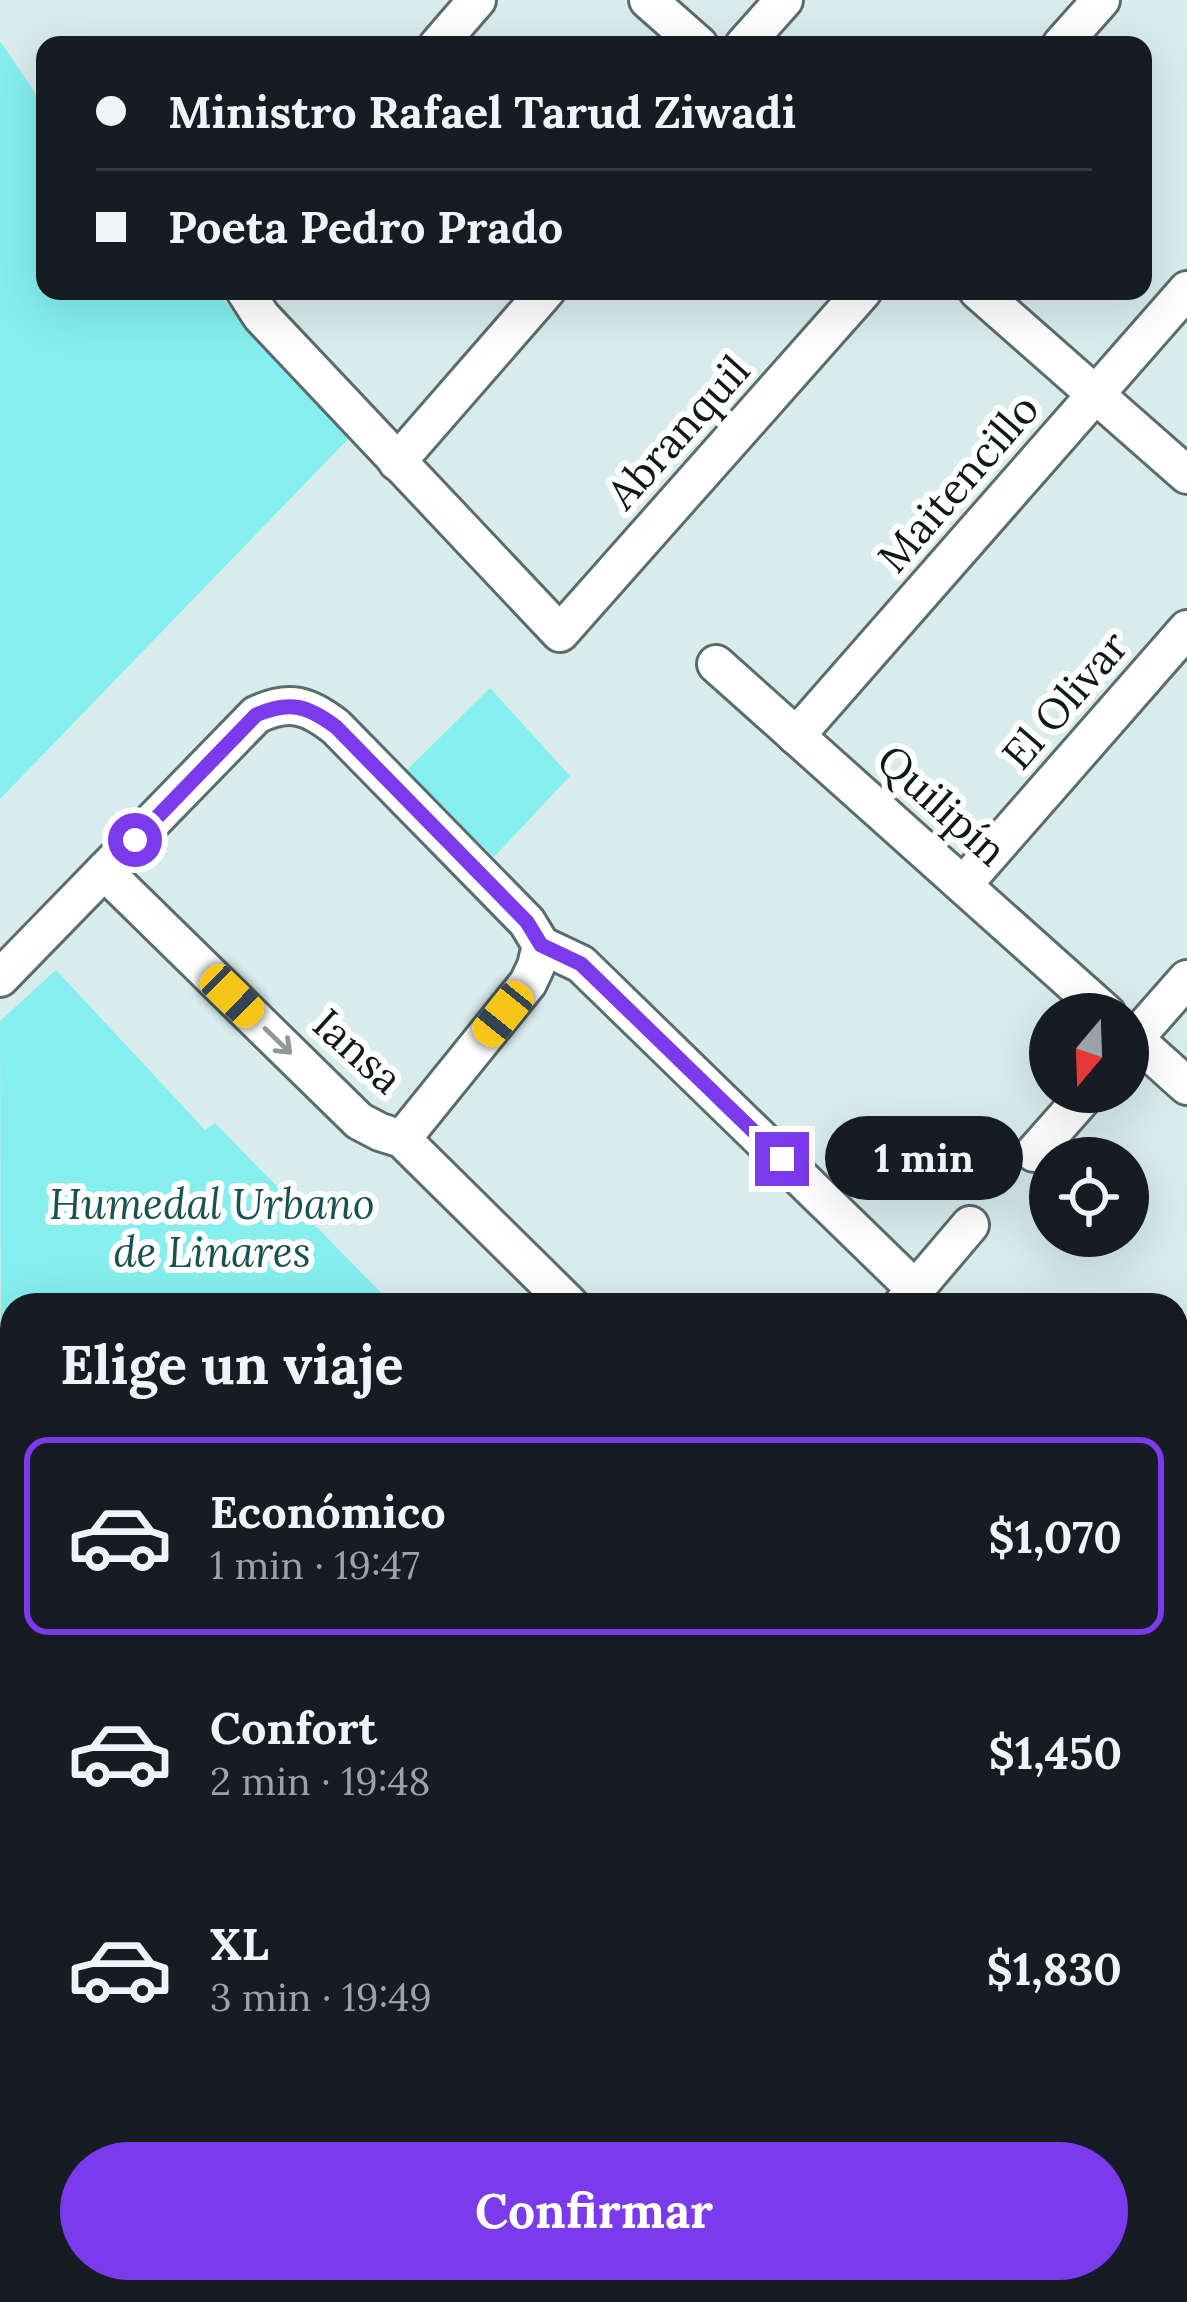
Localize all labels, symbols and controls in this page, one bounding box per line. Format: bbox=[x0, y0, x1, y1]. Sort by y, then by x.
text: Ministro Rafael Tarud Ziwadi bbox=[168, 83, 796, 140]
text: Poeta Pedro Prado bbox=[168, 198, 563, 255]
street label: Abranquil bbox=[594, 344, 761, 521]
street label: Maitencillo bbox=[866, 383, 1050, 583]
street label: El Olivar bbox=[990, 620, 1140, 780]
street label: Quilipín bbox=[866, 733, 1018, 877]
route start bbox=[108, 813, 162, 867]
car bbox=[194, 958, 270, 1034]
car bbox=[466, 975, 540, 1053]
north arrow bbox=[1029, 993, 1149, 1113]
map controls bbox=[1029, 993, 1149, 1257]
street label: Iansa bbox=[302, 997, 414, 1105]
one-way arrow bbox=[263, 1027, 292, 1055]
callout: 1 min bbox=[824, 1117, 1022, 1201]
route end bbox=[755, 1132, 809, 1186]
text: 1 min bbox=[874, 1133, 974, 1183]
button: locate bbox=[1029, 1137, 1149, 1257]
park label: Humedal Urbano de Linares bbox=[49, 1177, 375, 1279]
text: Elige un viaje bbox=[60, 1330, 404, 1399]
icon: car bbox=[66, 1482, 174, 1590]
text: Económico bbox=[210, 1483, 446, 1540]
text: $1,070 bbox=[988, 1508, 1122, 1565]
text: 1 min · 19:47 bbox=[210, 1540, 420, 1590]
icon: car bbox=[66, 1698, 174, 1806]
text: Confort bbox=[210, 1699, 377, 1756]
text: $1,450 bbox=[988, 1724, 1122, 1781]
text: 2 min · 19:48 bbox=[210, 1756, 431, 1806]
icon: car bbox=[66, 1914, 174, 2022]
text: XL bbox=[210, 1915, 269, 1972]
text: $1,830 bbox=[986, 1940, 1122, 1997]
text: 3 min · 19:49 bbox=[210, 1972, 432, 2022]
button: Confirmar bbox=[60, 2142, 1128, 2280]

